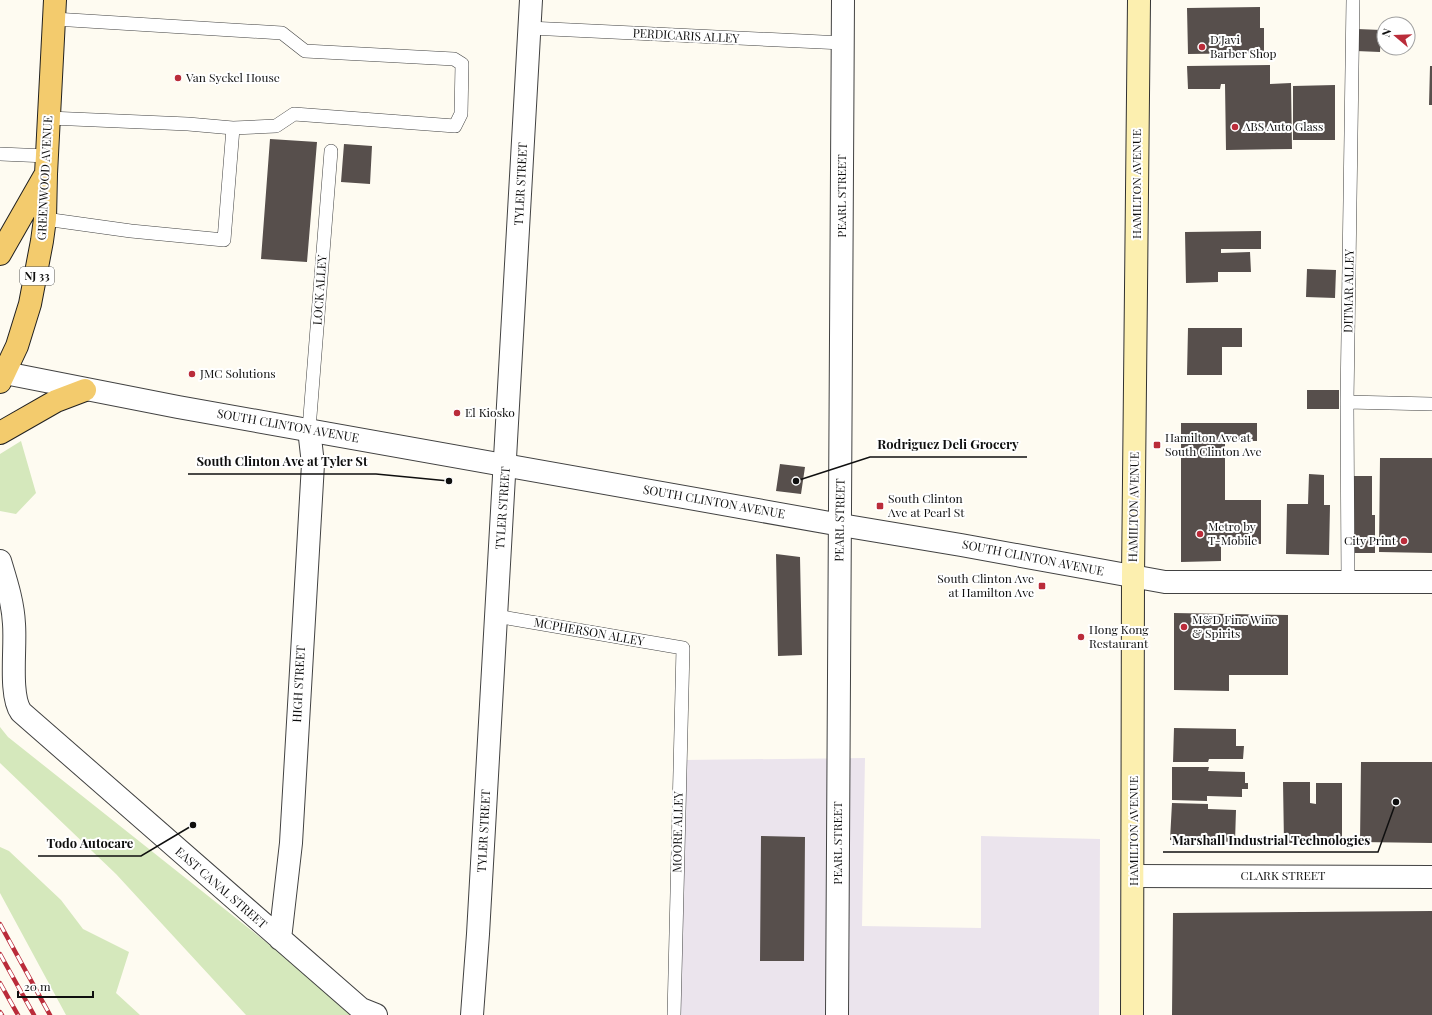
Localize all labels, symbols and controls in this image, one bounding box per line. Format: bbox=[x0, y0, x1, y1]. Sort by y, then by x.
north arrow bbox=[1376, 16, 1416, 56]
street label: PERDICARIS ALLEY bbox=[632, 24, 741, 46]
text: N bbox=[1378, 26, 1394, 39]
place label: D'Javi Barber Shop bbox=[1210, 31, 1277, 61]
marker: D'Javi Barber Shop bbox=[1197, 42, 1207, 52]
place label: Van Syckel House bbox=[185, 69, 280, 85]
marker: Van Syckel House bbox=[173, 73, 183, 83]
street label: GREENWOOD AVENUE bbox=[33, 115, 55, 241]
place label: ABS Auto Glass bbox=[1242, 118, 1323, 134]
marker: ABS Auto Glass bbox=[1230, 122, 1240, 132]
street label: HAMILTON AVENUE bbox=[1128, 129, 1144, 239]
street label: TYLER STREET bbox=[510, 141, 530, 226]
street label: PEARL STREET bbox=[833, 154, 849, 238]
street label: DITMAR ALLEY bbox=[1339, 248, 1357, 333]
street label: LOCK ALLEY bbox=[309, 253, 330, 326]
road number: NJ 33 bbox=[20, 267, 54, 285]
place label: JMC Solutions bbox=[199, 365, 276, 381]
marker: JMC Solutions bbox=[187, 369, 197, 379]
place label: El Kiosko bbox=[465, 404, 515, 420]
street label: SOUTH CLINTON AVENUE bbox=[216, 405, 360, 445]
marker: El Kiosko bbox=[452, 408, 462, 418]
place label: Hamilton Ave at South Clinton Ave bbox=[1165, 429, 1262, 459]
callout: Rodriguez Deli Grocery bbox=[870, 432, 1027, 457]
text: Rodriguez Deli Grocery bbox=[877, 435, 1019, 452]
marker: Hamilton Ave at South Clinton Ave bbox=[1152, 440, 1162, 450]
callout: South Clinton Ave at Tyler St bbox=[188, 449, 376, 474]
text: South Clinton Ave at Tyler St bbox=[196, 452, 368, 469]
street label: HAMILTON AVENUE bbox=[1124, 452, 1142, 562]
street label: TYLER STREET bbox=[491, 465, 513, 550]
street label: PEARL STREET bbox=[830, 478, 848, 562]
street label: SOUTH CLINTON AVENUE bbox=[642, 481, 786, 521]
place label: South Clinton Ave at Pearl St bbox=[887, 490, 965, 520]
marker: South Clinton Ave at Pearl St bbox=[875, 501, 885, 511]
place label: Metro by T-Mobile bbox=[1208, 518, 1257, 548]
marker: Metro by T-Mobile bbox=[1195, 529, 1205, 539]
place label: City Print bbox=[1344, 532, 1397, 548]
street label: SOUTH CLINTON AVENUE bbox=[961, 535, 1105, 579]
marker: City Print bbox=[1399, 536, 1409, 546]
place label: South Clinton Ave at Hamilton Ave bbox=[937, 570, 1034, 600]
marker: South Clinton Ave at Hamilton Ave bbox=[1037, 581, 1047, 591]
place label: M&D Fine Wine & Spirits bbox=[1192, 611, 1278, 641]
street label: MCPHERSON ALLEY bbox=[533, 613, 647, 649]
place label: Hong Kong Restaurant bbox=[1089, 621, 1149, 651]
marker: M&D Fine Wine & Spirits bbox=[1179, 622, 1189, 632]
marker: Hong Kong Restaurant bbox=[1076, 632, 1086, 642]
street label: HIGH STREET bbox=[288, 644, 308, 723]
street label: HAMILTON AVENUE bbox=[1125, 776, 1141, 886]
street label: TYLER STREET bbox=[473, 788, 493, 873]
street label: MOORE ALLEY bbox=[668, 790, 686, 873]
street label: PEARL STREET bbox=[829, 801, 845, 885]
callout: Marshall Industrial Technologies bbox=[1163, 827, 1378, 852]
callout: Todo Autocare bbox=[38, 831, 141, 856]
text: Marshall Industrial Technologies bbox=[1172, 831, 1370, 848]
text: Todo Autocare bbox=[47, 834, 134, 851]
street label: EAST CANAL STREET bbox=[172, 843, 271, 932]
street label: CLARK STREET bbox=[1240, 867, 1326, 883]
scale bar bbox=[18, 973, 93, 999]
text: 20 m bbox=[24, 978, 51, 994]

